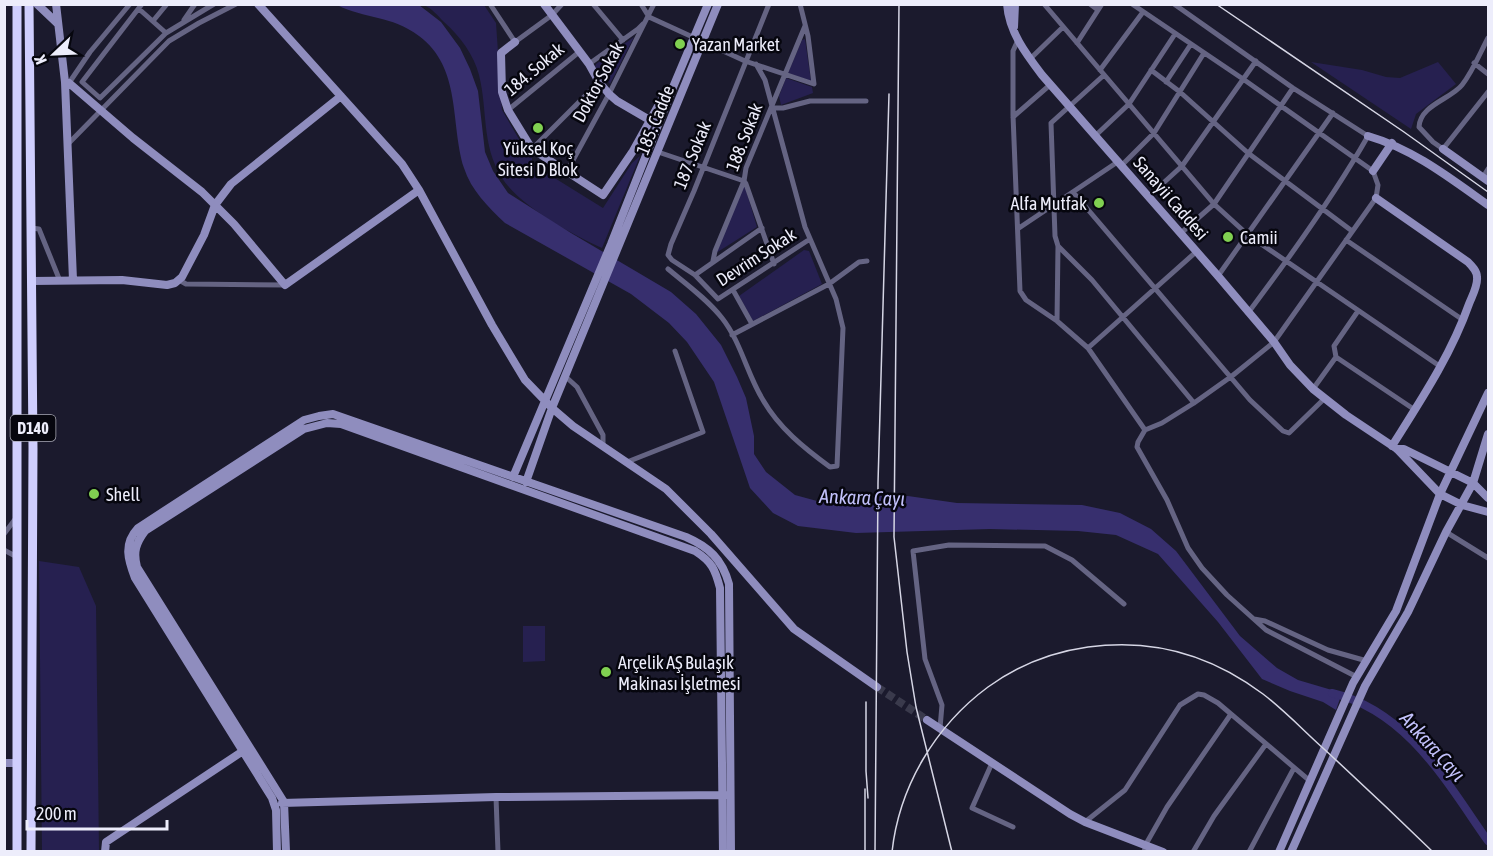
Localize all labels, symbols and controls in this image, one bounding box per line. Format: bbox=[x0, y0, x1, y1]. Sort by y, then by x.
north arrow bbox=[24, 24, 84, 84]
place label: Yazan Market bbox=[692, 34, 780, 55]
marker: Yazan Market bbox=[673, 37, 687, 51]
street label: 184. Sokak bbox=[500, 38, 568, 100]
street label: Doktor Sokak bbox=[568, 38, 628, 126]
text: K bbox=[30, 53, 50, 67]
street label: 185. Cadde bbox=[632, 82, 678, 158]
street label: 188. Sokak bbox=[721, 100, 767, 174]
street label: 187. Sokak bbox=[669, 118, 715, 192]
marker: Yüksel Koç Sitesi D Blok bbox=[531, 121, 545, 135]
place label: Yüksel Koç Sitesi D Blok bbox=[498, 138, 578, 180]
street label: Sanayii Caddesi bbox=[1129, 152, 1213, 244]
place label: Alfa Mutfak bbox=[1010, 193, 1087, 214]
marker: Alfa Mutfak bbox=[1092, 196, 1106, 210]
street label: Devrim Sokak bbox=[712, 223, 800, 290]
place label: Camii bbox=[1240, 227, 1278, 248]
marker: Camii bbox=[1221, 230, 1235, 244]
road number: D140 bbox=[10, 415, 56, 441]
place label: Shell bbox=[106, 484, 140, 505]
water label: Ankara Çayı bbox=[818, 484, 906, 510]
marker: Shell bbox=[87, 487, 101, 501]
place label: Arçelik AŞ Bulaşık Makinası İşletmesi bbox=[618, 652, 741, 694]
marker: Arçelik AŞ Bulaşık Makinası İşletmesi bbox=[599, 665, 613, 679]
water label: Ankara Çayı bbox=[1395, 706, 1470, 786]
scale bar bbox=[27, 793, 166, 831]
text: 200 m bbox=[36, 803, 77, 824]

